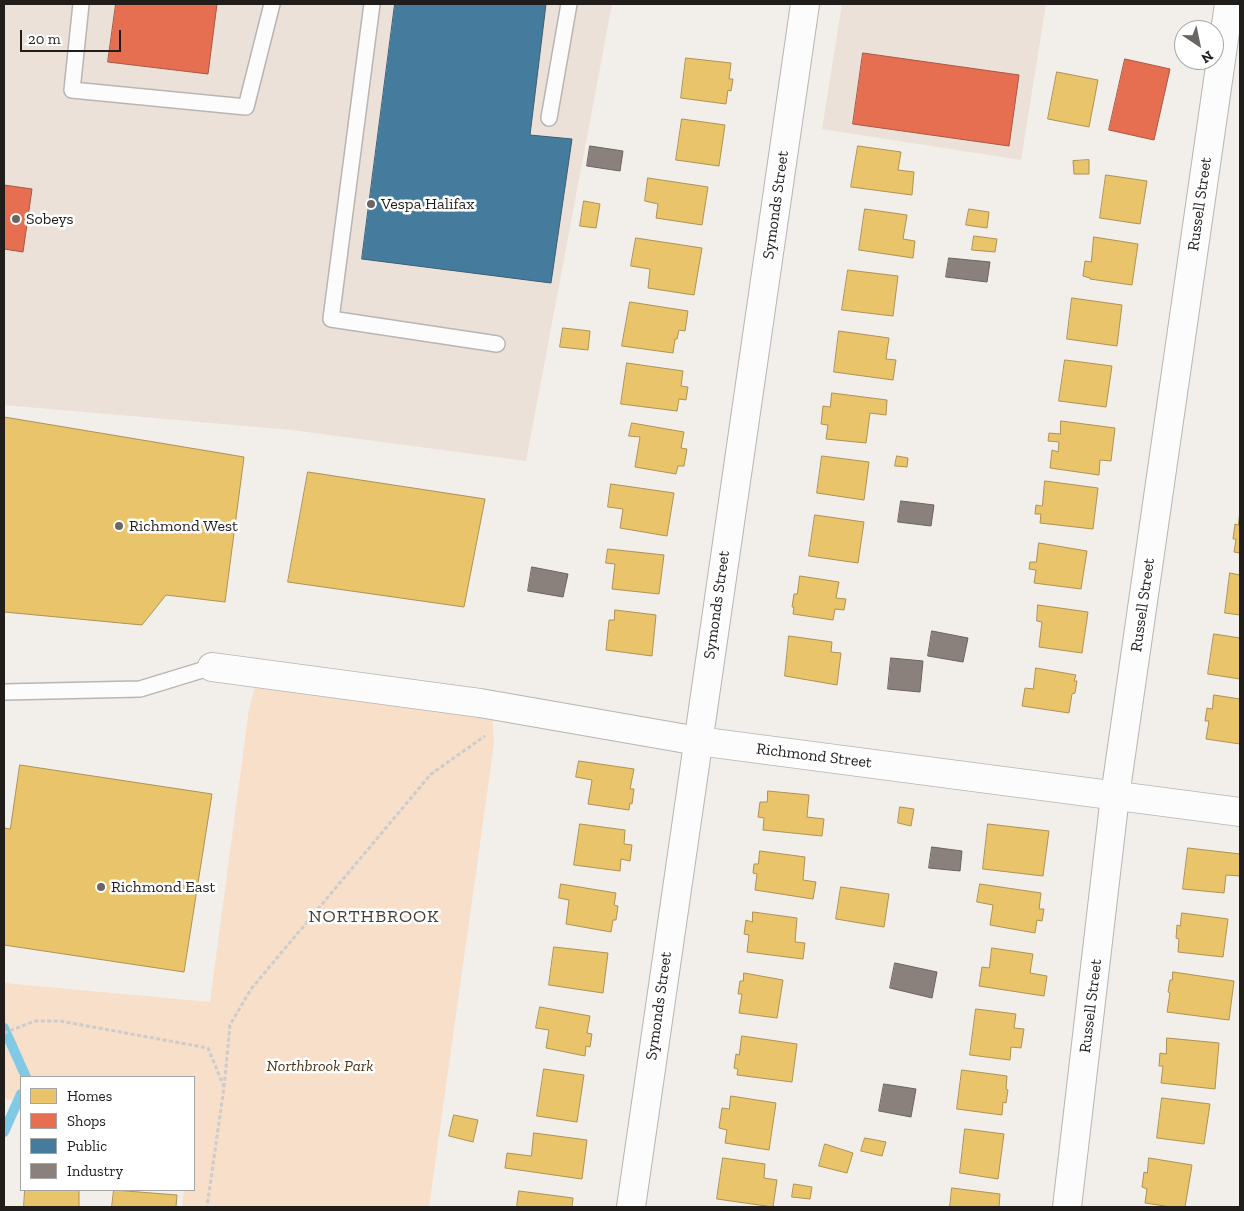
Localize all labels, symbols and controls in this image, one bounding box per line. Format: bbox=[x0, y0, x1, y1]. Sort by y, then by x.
scale bar bbox=[22, 20, 124, 52]
north arrow bbox=[1174, 20, 1224, 70]
text: 20 m bbox=[28, 30, 61, 48]
text: N bbox=[1198, 47, 1216, 67]
street label: Symonds Street bbox=[759, 150, 793, 260]
street label: Russell Street bbox=[1184, 156, 1216, 252]
place label: Vespa Halifax bbox=[381, 194, 474, 214]
marker: Vespa Halifax bbox=[365, 198, 377, 210]
place label: Sobeys bbox=[26, 209, 73, 229]
marker: Sobeys bbox=[10, 213, 22, 225]
place label: Richmond West bbox=[129, 516, 238, 536]
marker: Richmond West bbox=[113, 520, 125, 532]
street label: Symonds Street bbox=[700, 550, 734, 660]
street label: Russell Street bbox=[1127, 557, 1159, 653]
street label: Richmond Street bbox=[755, 739, 873, 773]
place label: Richmond East bbox=[111, 877, 215, 897]
marker: Richmond East bbox=[95, 881, 107, 893]
district label: NORTHBROOK bbox=[307, 906, 441, 928]
street label: Symonds Street bbox=[642, 951, 676, 1061]
street label: Russell Street bbox=[1076, 958, 1106, 1054]
park label: Northbrook Park bbox=[267, 1056, 373, 1076]
legend bbox=[20, 1076, 195, 1191]
text: Homes bbox=[67, 1087, 112, 1105]
text: Shops bbox=[67, 1112, 106, 1130]
text: Public bbox=[67, 1137, 107, 1155]
text: Industry bbox=[67, 1162, 123, 1180]

